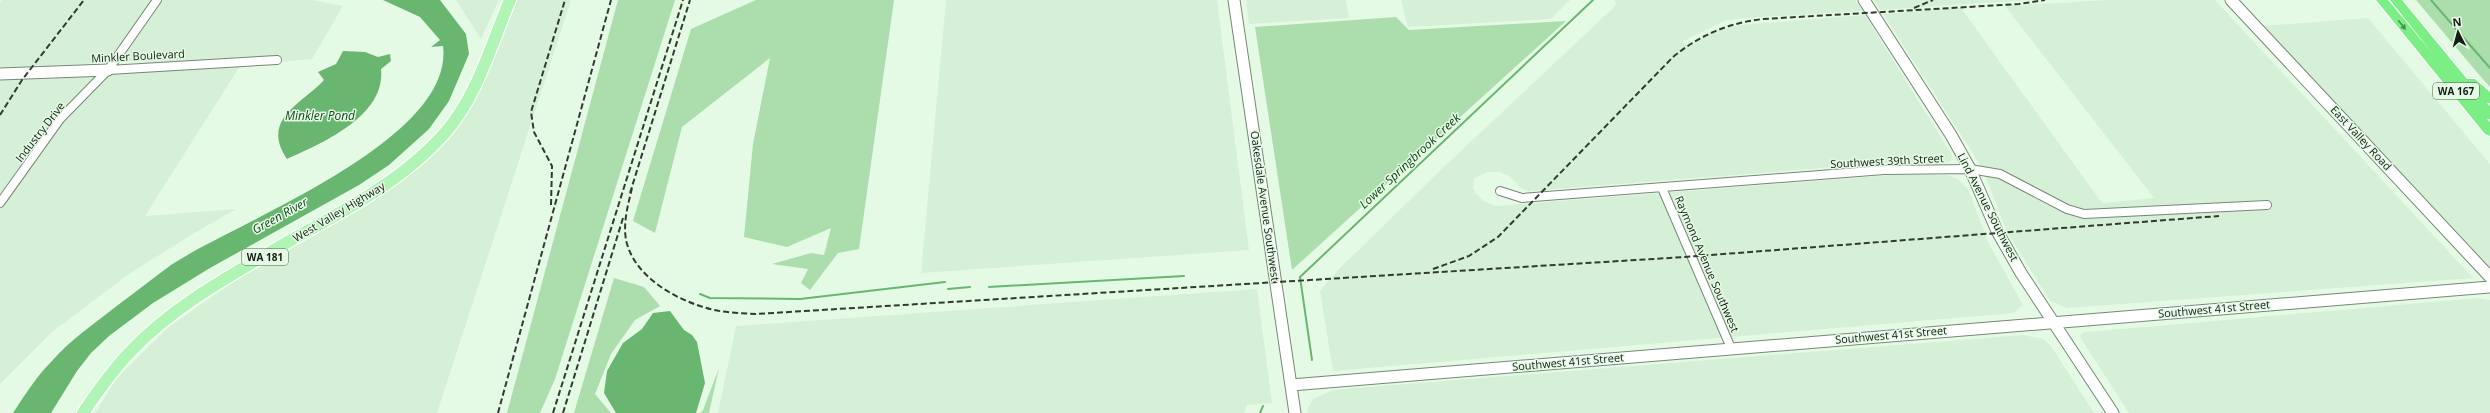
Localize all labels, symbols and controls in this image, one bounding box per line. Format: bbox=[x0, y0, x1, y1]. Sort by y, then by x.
north arrow bbox=[2438, 12, 2478, 52]
text: N bbox=[2452, 14, 2462, 29]
one-way arrow bbox=[2398, 20, 2406, 31]
street label: Minkler Boulevard bbox=[91, 46, 185, 65]
road number: WA 167 bbox=[2433, 83, 2479, 99]
street label: Industry Drive bbox=[11, 99, 68, 165]
street label: East Valley Road bbox=[2327, 102, 2395, 173]
water label: Minkler Pond bbox=[285, 107, 356, 124]
water label: Lower Springbrook Creek bbox=[1355, 108, 1465, 212]
street label: Oakesdale Avenue Southwest bbox=[1248, 130, 1283, 282]
street label: Southwest 39th Street bbox=[1830, 150, 1944, 171]
street label: Lind Avenue Southwest bbox=[1955, 150, 2022, 264]
street label: West Valley Highway bbox=[290, 178, 388, 245]
water label: Green River bbox=[249, 193, 312, 238]
street label: Raymond Avenue Southwest bbox=[1672, 193, 1743, 334]
road number: WA 181 bbox=[242, 249, 288, 265]
street label: Southwest 41st Street bbox=[2157, 296, 2271, 321]
street label: Southwest 41st Street bbox=[1834, 322, 1948, 347]
street label: Southwest 41st Street bbox=[1511, 349, 1625, 374]

